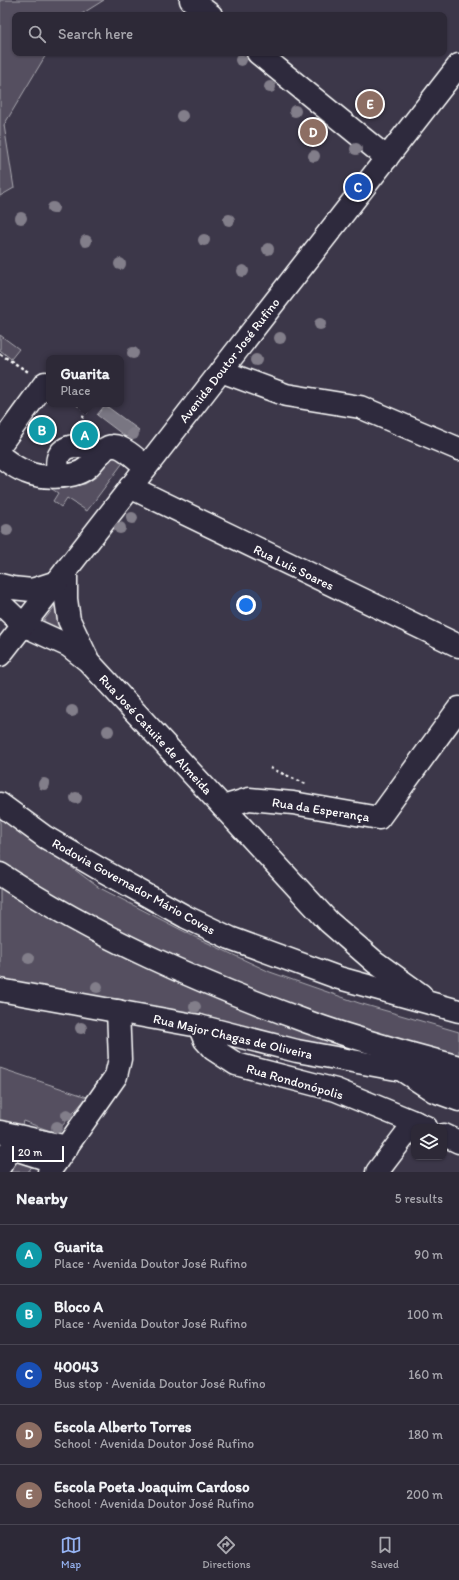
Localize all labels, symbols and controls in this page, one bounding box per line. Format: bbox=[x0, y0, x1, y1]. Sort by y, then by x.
search box bbox=[12, 12, 447, 56]
icon: search bbox=[26, 23, 48, 45]
text: Search here bbox=[58, 25, 133, 43]
pin: E bbox=[357, 89, 383, 119]
pin: D bbox=[300, 117, 326, 147]
pin: C bbox=[345, 172, 371, 202]
street label: Avenida Doutor José Rufino bbox=[176, 295, 283, 426]
popup bbox=[46, 355, 124, 407]
text: Guarita bbox=[60, 365, 110, 383]
text: Place bbox=[60, 383, 90, 398]
pin: B bbox=[29, 415, 55, 445]
pin: A bbox=[72, 420, 98, 450]
street label: Rua Luís Soares bbox=[251, 542, 337, 593]
your location bbox=[236, 595, 256, 615]
street label: Rua José Catuite de Almeida bbox=[96, 671, 216, 798]
street label: Rua da Esperança bbox=[271, 794, 371, 825]
street label: Rodovia Governador Mário Covas bbox=[50, 835, 218, 938]
street label: Rua Major Chagas de Oliveira bbox=[152, 1011, 315, 1062]
street label: Rua Rondonópolis bbox=[245, 1060, 345, 1103]
map controls bbox=[411, 1124, 447, 1160]
button: layers bbox=[411, 1124, 447, 1160]
scale bar bbox=[12, 1144, 64, 1163]
text: 20 m bbox=[18, 1146, 42, 1159]
text: Nearby bbox=[16, 1188, 68, 1208]
text: 5 results bbox=[395, 1191, 443, 1206]
text: Guarita bbox=[54, 1238, 103, 1256]
text: A bbox=[25, 1247, 33, 1262]
text: 90 m bbox=[414, 1247, 443, 1262]
text: Place · Avenida Doutor José Rufino bbox=[54, 1256, 247, 1271]
text: Bloco A bbox=[54, 1298, 103, 1316]
text: B bbox=[25, 1307, 33, 1322]
text: 100 m bbox=[407, 1307, 443, 1322]
text: Place · Avenida Doutor José Rufino bbox=[54, 1316, 247, 1331]
text: 40043 bbox=[54, 1358, 99, 1376]
text: C bbox=[25, 1367, 33, 1382]
text: 160 m bbox=[408, 1367, 443, 1382]
text: Bus stop · Avenida Doutor José Rufino bbox=[54, 1376, 266, 1391]
text: Escola Alberto Torres bbox=[54, 1418, 192, 1436]
text: D bbox=[25, 1427, 33, 1442]
text: 180 m bbox=[408, 1427, 443, 1442]
text: School · Avenida Doutor José Rufino bbox=[54, 1436, 254, 1451]
text: Escola Poeta Joaquim Cardoso bbox=[54, 1478, 250, 1496]
text: E bbox=[25, 1487, 33, 1502]
text: 200 m bbox=[406, 1487, 443, 1502]
text: School · Avenida Doutor José Rufino bbox=[54, 1496, 254, 1511]
tab: Map bbox=[60, 1534, 82, 1571]
tab: Directions bbox=[202, 1534, 251, 1571]
tab: Saved bbox=[371, 1534, 399, 1571]

